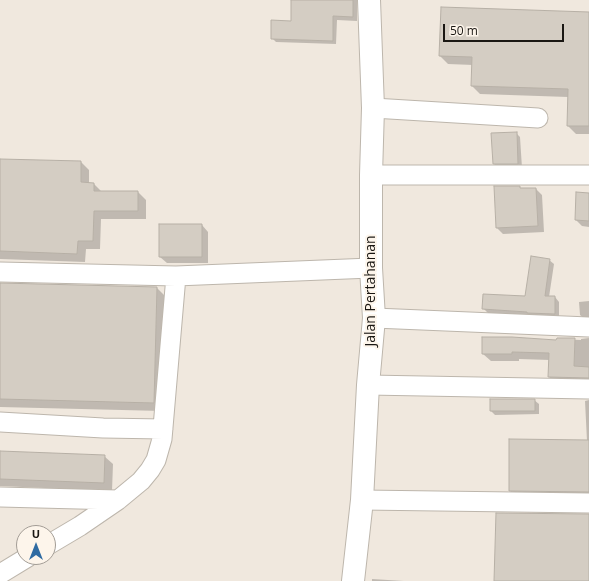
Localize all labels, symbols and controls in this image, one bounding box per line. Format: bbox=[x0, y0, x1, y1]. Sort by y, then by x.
scale bar bbox=[445, 16, 566, 42]
text: 50 m bbox=[450, 22, 478, 39]
street label: Jalan Pertahanan bbox=[363, 235, 379, 347]
north arrow bbox=[16, 525, 56, 565]
text: U bbox=[32, 526, 40, 541]

